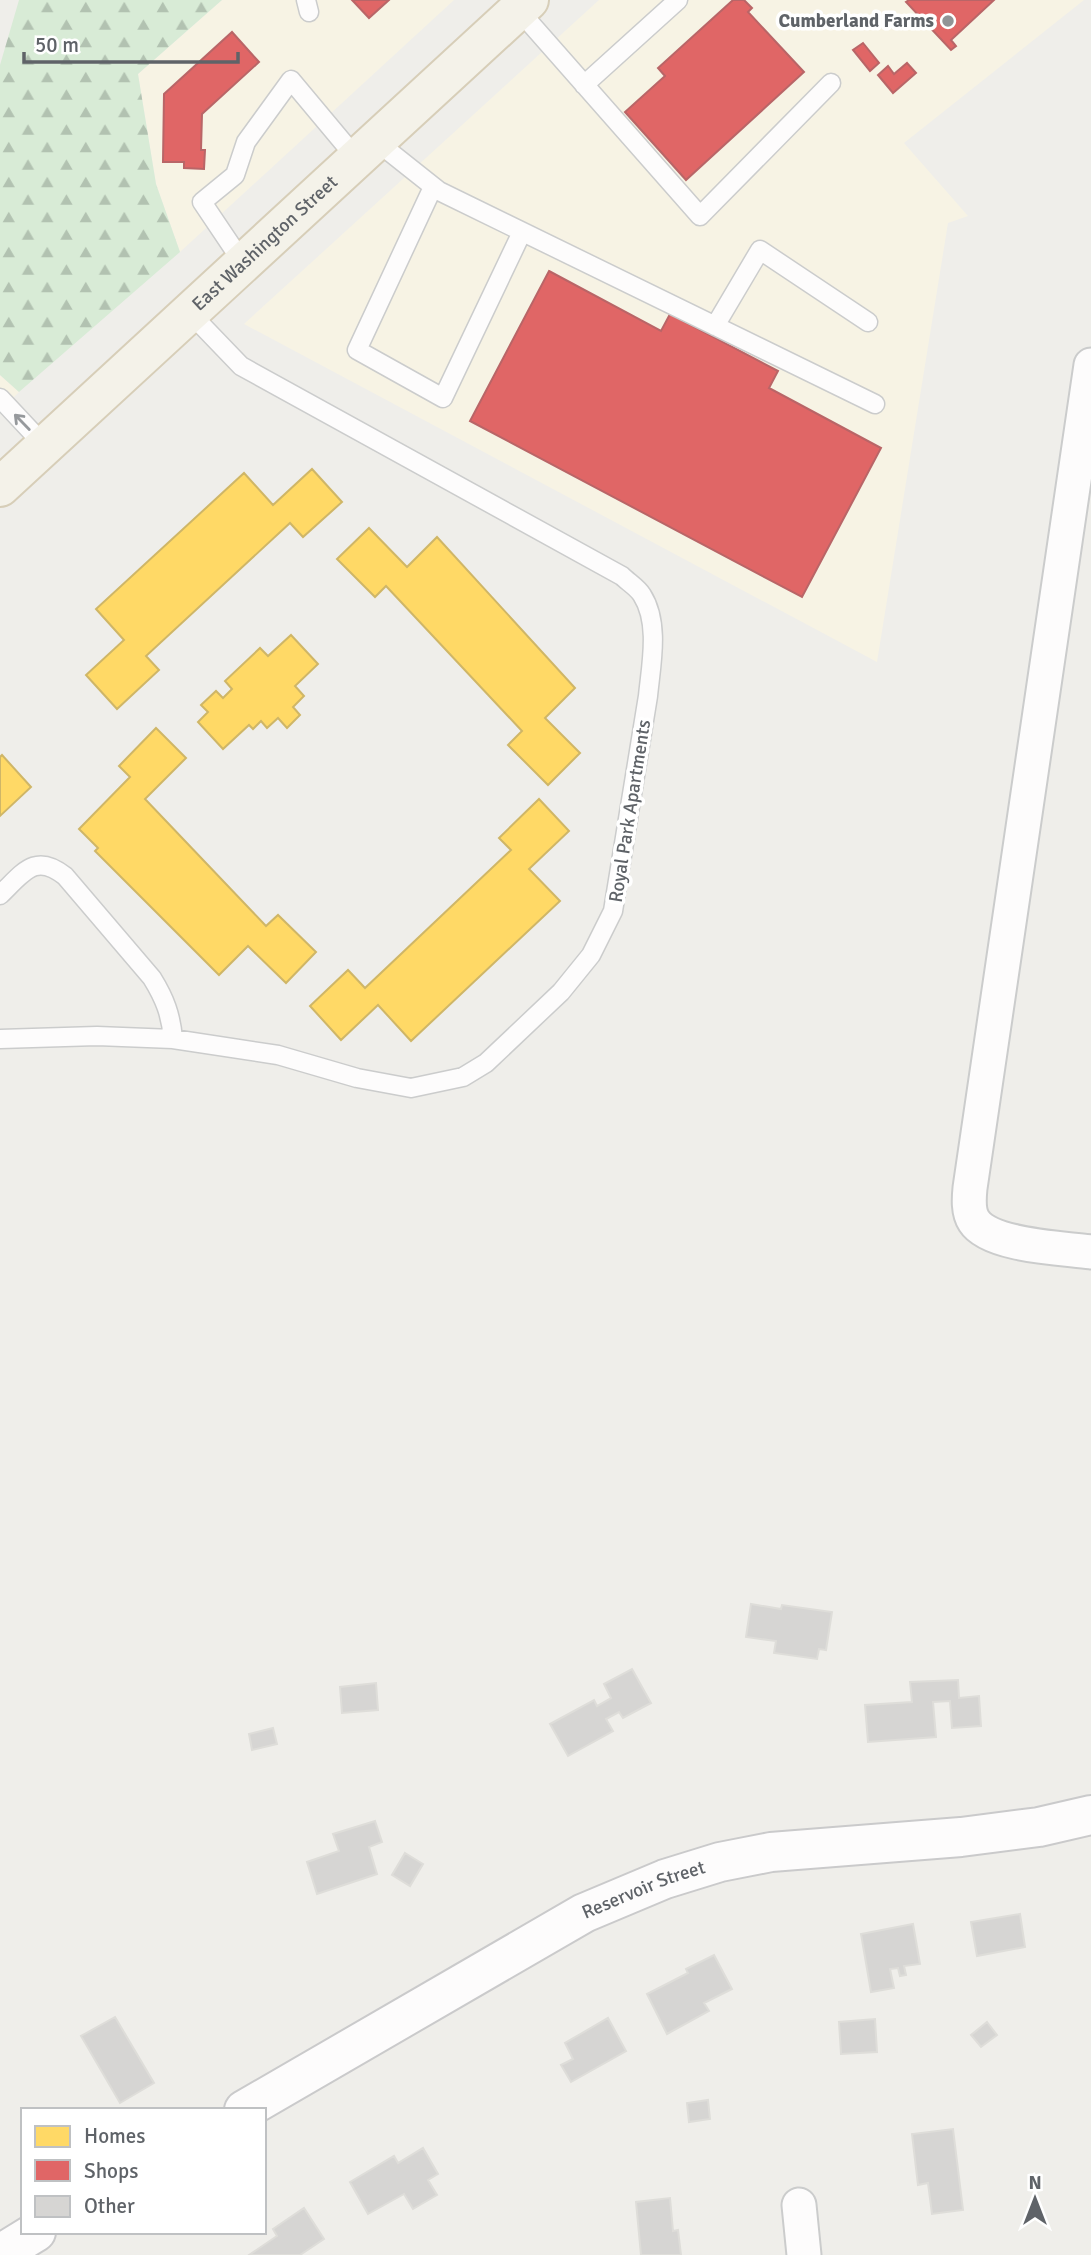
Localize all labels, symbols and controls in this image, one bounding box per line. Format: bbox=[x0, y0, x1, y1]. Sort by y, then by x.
place label: Cumberland Farms bbox=[779, 9, 934, 33]
marker: Cumberland Farms bbox=[940, 13, 956, 29]
scale bar bbox=[24, 21, 238, 65]
text: 50 m bbox=[35, 32, 79, 58]
street label: East Washington Street bbox=[187, 170, 343, 316]
one-way arrow bbox=[14, 414, 31, 431]
street label: Royal Park Apartments bbox=[604, 718, 656, 904]
street label: Reservoir Street bbox=[578, 1855, 708, 1924]
legend bbox=[21, 2108, 266, 2234]
text: Homes bbox=[84, 2123, 146, 2149]
text: Shops bbox=[84, 2158, 138, 2184]
north arrow bbox=[1000, 2164, 1070, 2234]
text: N bbox=[1028, 2171, 1042, 2195]
text: Other bbox=[84, 2193, 135, 2219]

